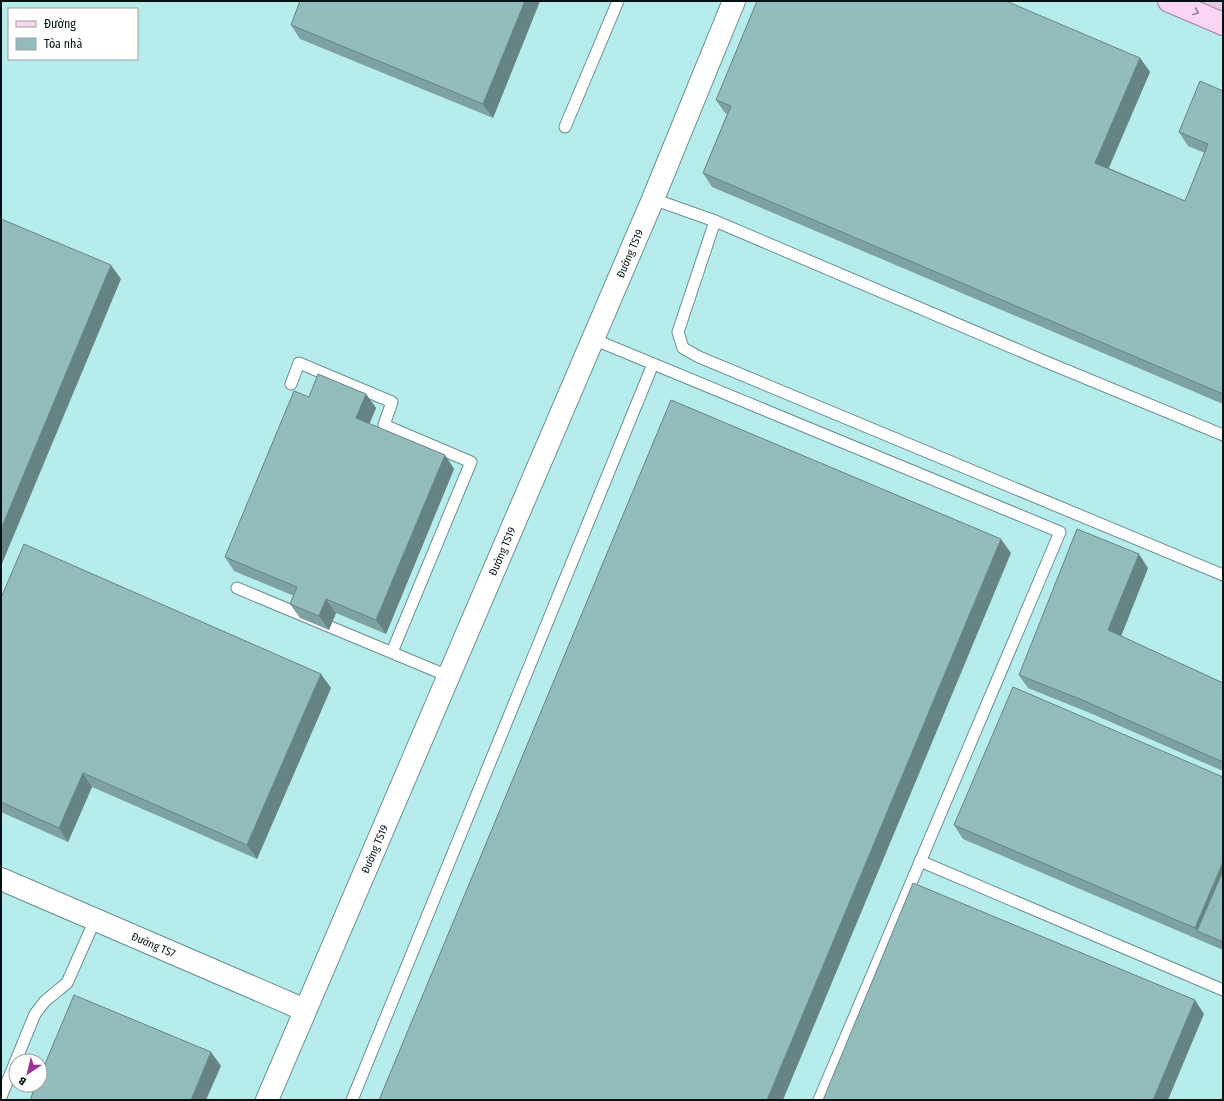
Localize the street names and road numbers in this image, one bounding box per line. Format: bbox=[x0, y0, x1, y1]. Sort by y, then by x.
street label: Đường TS19 bbox=[614, 227, 646, 280]
street label: Đường TS19 bbox=[486, 525, 519, 578]
street label: Đường TS19 bbox=[359, 823, 391, 876]
street label: Đường TS7 bbox=[129, 930, 178, 961]

